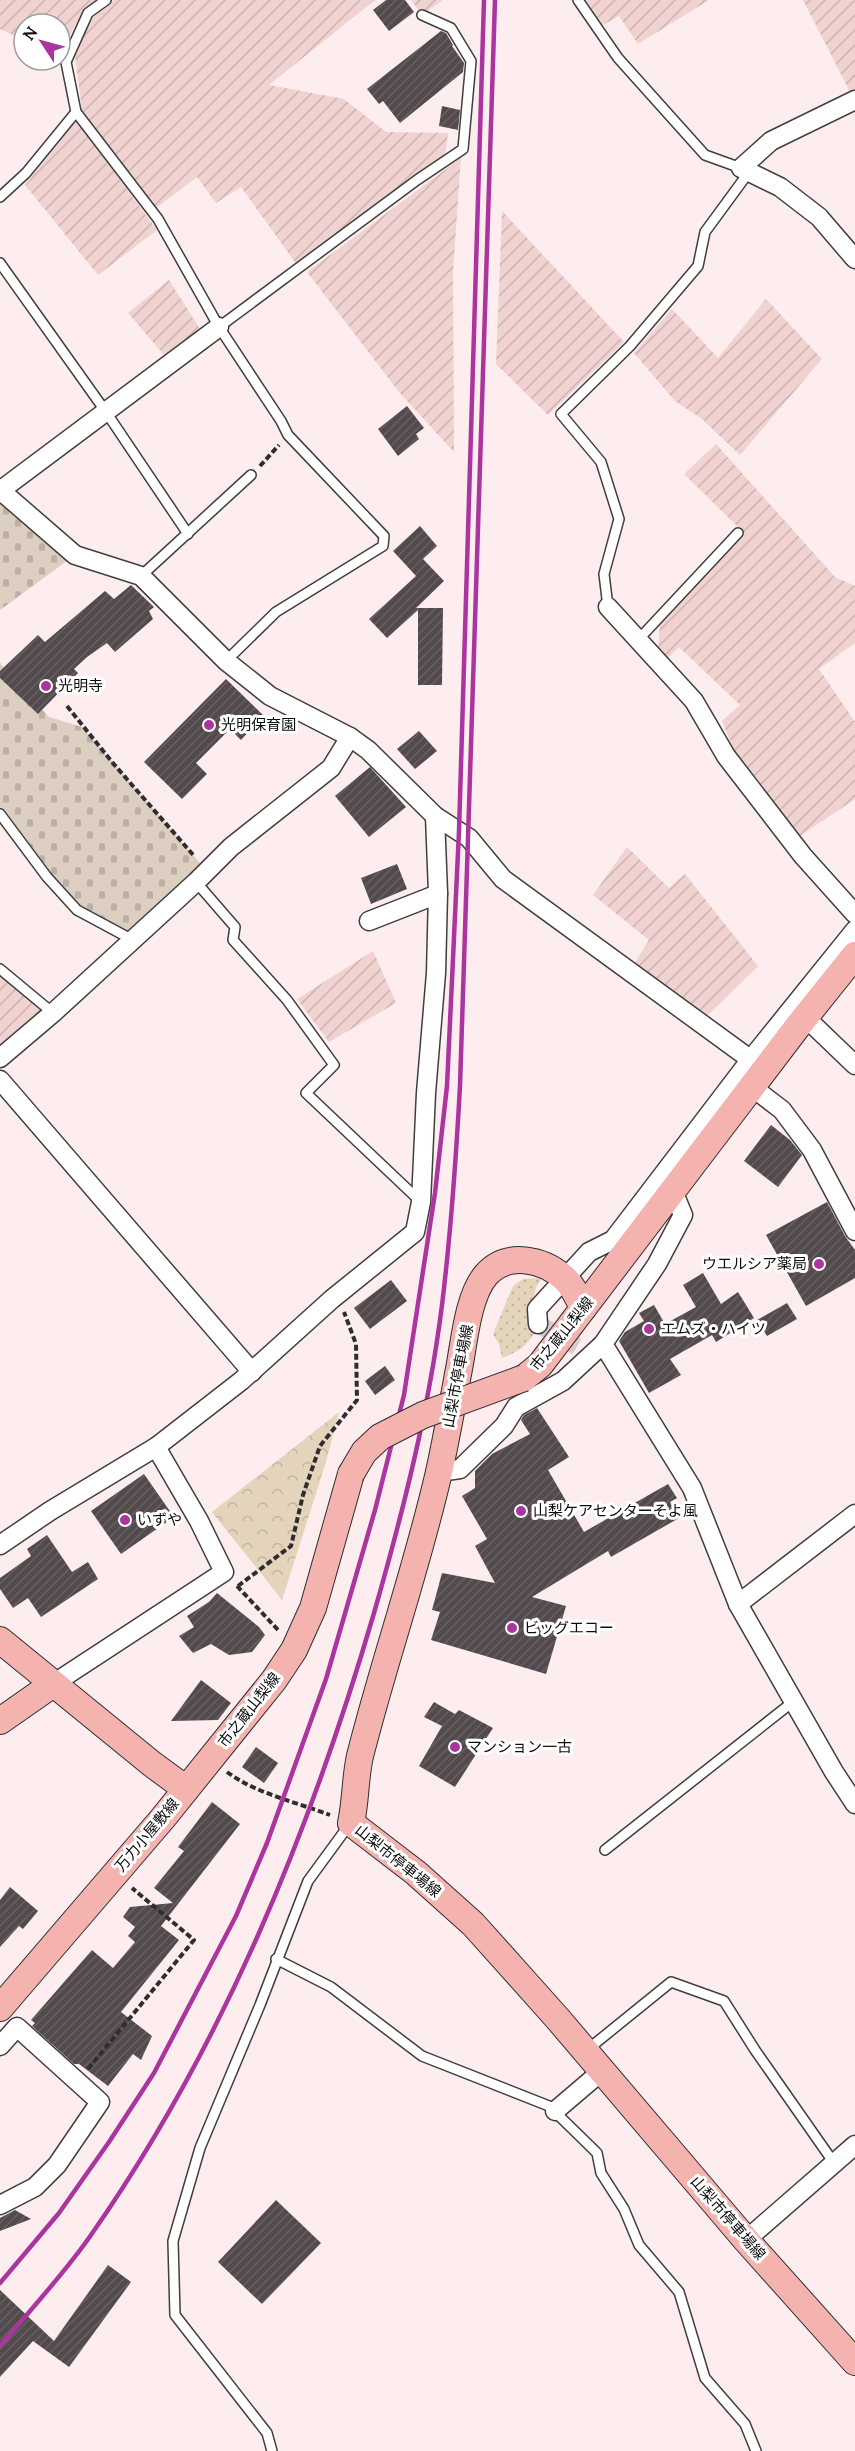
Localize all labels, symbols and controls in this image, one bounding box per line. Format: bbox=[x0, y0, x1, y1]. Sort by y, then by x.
north arrow bbox=[12, 12, 72, 72]
text: N bbox=[18, 22, 42, 44]
place label: 光明寺 bbox=[58, 676, 103, 695]
marker: 光明寺 bbox=[39, 679, 53, 693]
place label: 光明保育園 bbox=[221, 715, 296, 734]
marker: 光明保育園 bbox=[202, 718, 216, 732]
place label: ウエルシア薬局 bbox=[702, 1254, 807, 1273]
marker: ウエルシア薬局 bbox=[812, 1257, 826, 1271]
street label: 市之蔵山梨線 bbox=[526, 1293, 597, 1375]
place label: エムズ・ハイツ bbox=[661, 1319, 766, 1338]
marker: エムズ・ハイツ bbox=[642, 1322, 656, 1336]
street label: 山梨市停車場線 bbox=[438, 1323, 477, 1429]
place label: 山梨ケアセンターそよ風 bbox=[533, 1501, 698, 1520]
marker: 山梨ケアセンターそよ風 bbox=[514, 1504, 528, 1518]
place label: いずや bbox=[137, 1510, 182, 1529]
marker: いずや bbox=[118, 1513, 132, 1527]
place label: ビッグエコー bbox=[524, 1618, 614, 1637]
marker: ビッグエコー bbox=[505, 1621, 519, 1635]
street label: 市之蔵山梨線 bbox=[213, 1668, 284, 1751]
place label: マンション一古 bbox=[467, 1737, 572, 1756]
marker: マンション一古 bbox=[448, 1740, 462, 1754]
street label: 万力小屋敷線 bbox=[110, 1794, 183, 1875]
street label: 山梨市停車場線 bbox=[352, 1820, 445, 1901]
street label: 山梨市停車場線 bbox=[687, 2172, 770, 2264]

